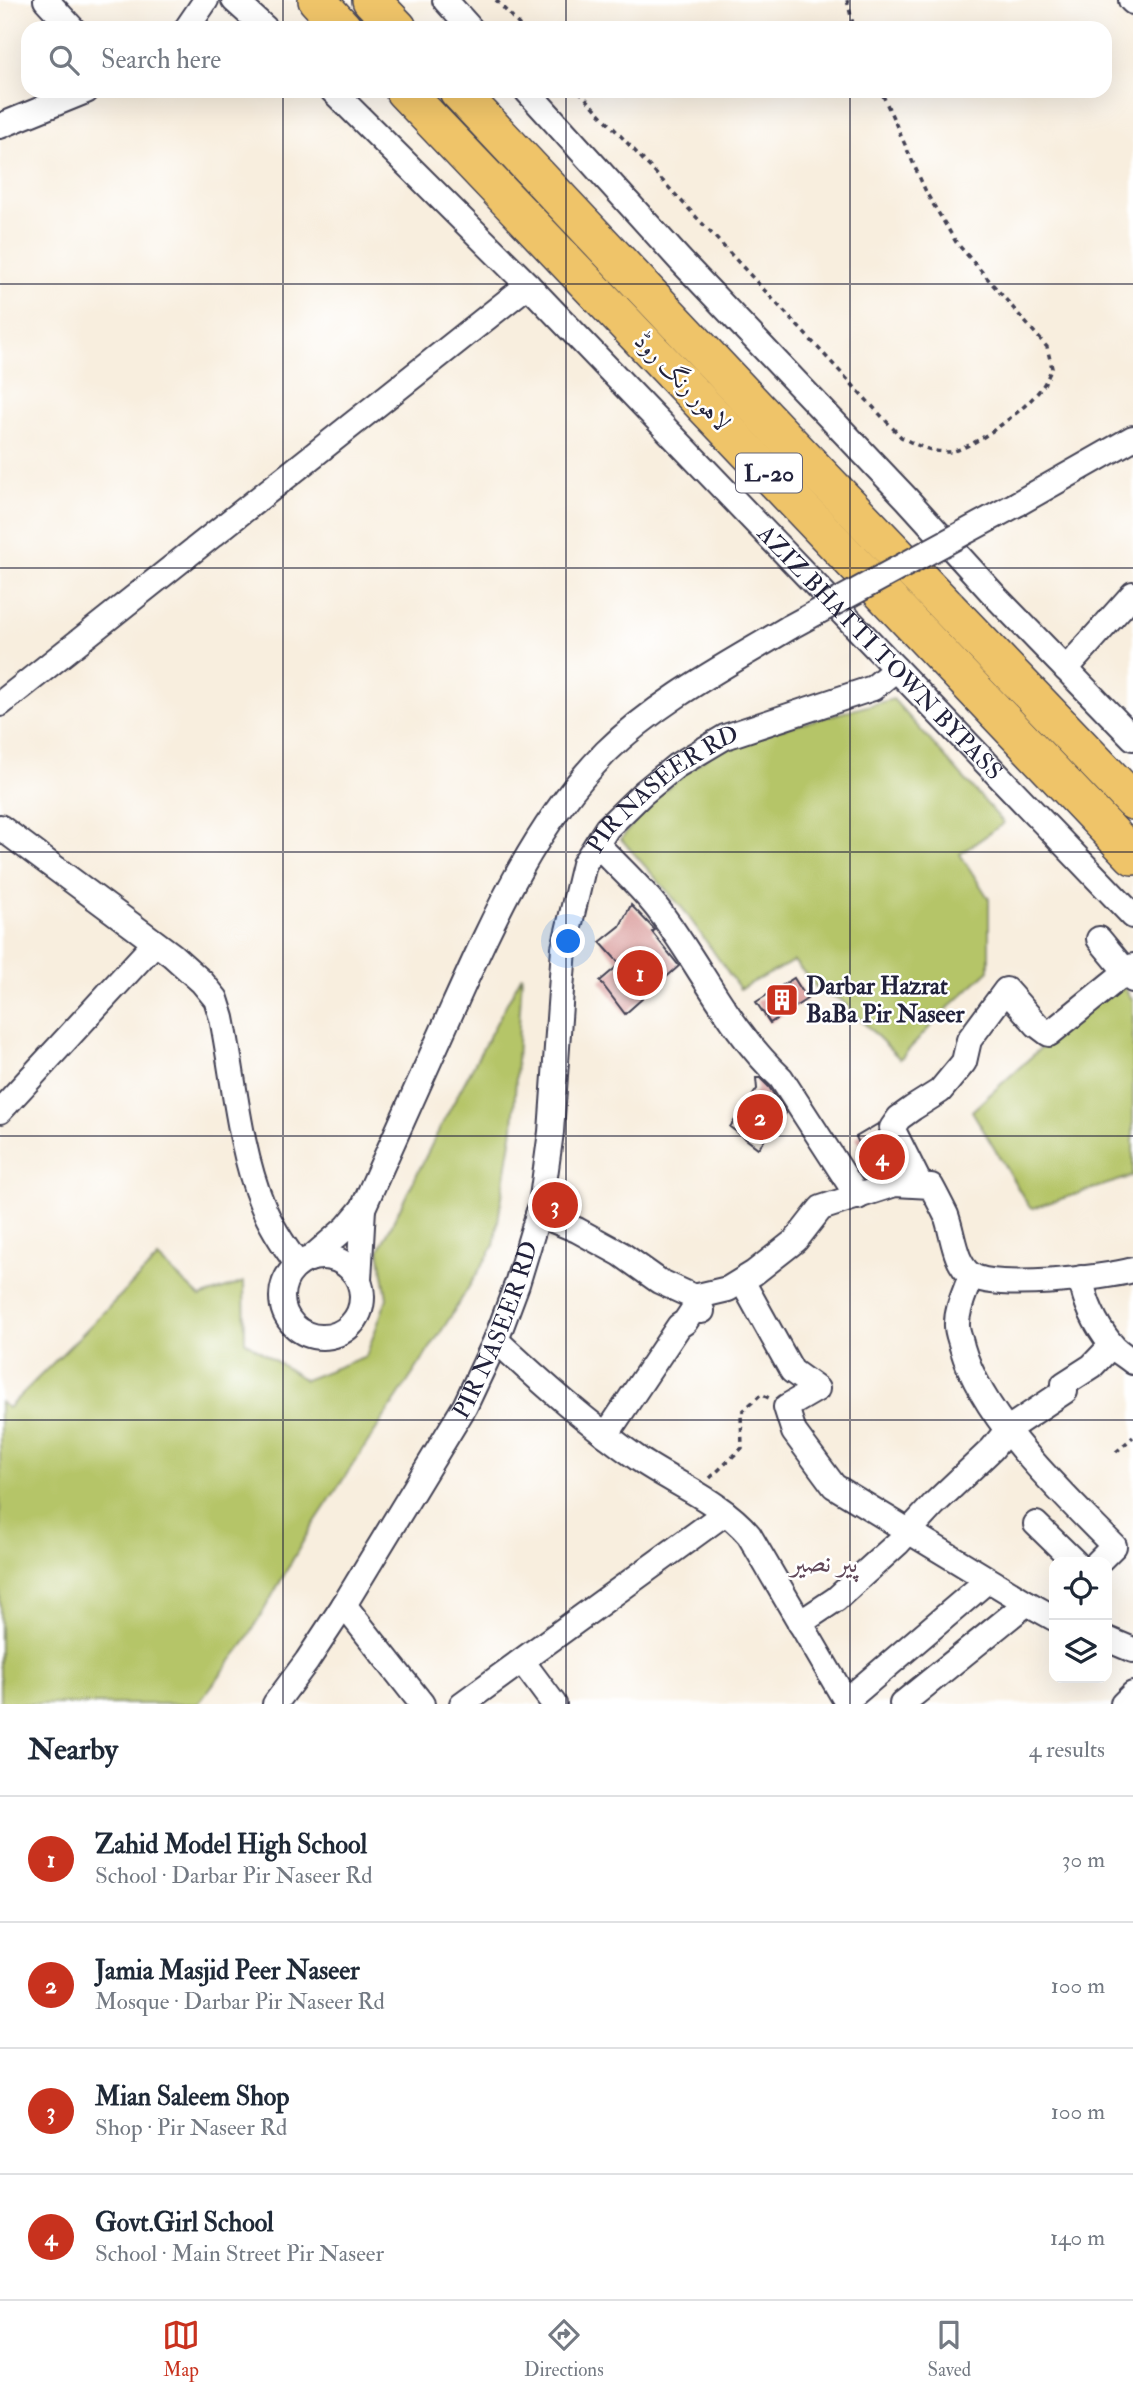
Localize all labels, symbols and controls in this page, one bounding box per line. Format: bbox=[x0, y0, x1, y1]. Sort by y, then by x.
search box bbox=[21, 21, 1112, 98]
icon: search bbox=[45, 41, 83, 79]
text: Search here bbox=[101, 44, 221, 76]
street label: لاہور رنگ روڈ bbox=[627, 326, 737, 438]
road number: L-20 bbox=[736, 453, 802, 492]
street label: AZIZ BHATTI TOWN BYPASS bbox=[750, 518, 1010, 786]
street label: PIR NASEER RD bbox=[580, 718, 742, 859]
your location bbox=[551, 924, 585, 958]
pin: 1 bbox=[617, 947, 663, 999]
place label: Darbar Hazrat BaBa Pir Naseer bbox=[806, 971, 966, 1030]
building icon: Darbar Hazrat BaBa Pir Naseer bbox=[763, 981, 801, 1019]
pin: 2 bbox=[737, 1091, 783, 1143]
pin: 4 bbox=[859, 1131, 905, 1183]
pin: 3 bbox=[532, 1179, 578, 1231]
street label: PIR NASEER RD bbox=[445, 1237, 545, 1425]
district label: پیر نصیر bbox=[787, 1546, 859, 1583]
map controls bbox=[1049, 1557, 1112, 1683]
button: locate bbox=[1049, 1557, 1112, 1620]
button: layers bbox=[1049, 1620, 1112, 1683]
text: Nearby bbox=[28, 1731, 118, 1768]
text: 4 results bbox=[1029, 1735, 1105, 1764]
text: Zahid Model High School bbox=[95, 1829, 367, 1861]
text: 1 bbox=[47, 1845, 55, 1874]
text: 30 m bbox=[1062, 1845, 1105, 1874]
text: School · Darbar Pir Naseer Rd bbox=[95, 1861, 373, 1890]
text: Jamia Masjid Peer Naseer bbox=[95, 1955, 360, 1987]
text: 2 bbox=[45, 1971, 57, 2000]
text: 100 m bbox=[1051, 1971, 1105, 2000]
text: Mosque · Darbar Pir Naseer Rd bbox=[95, 1987, 385, 2016]
text: Mian Saleem Shop bbox=[95, 2081, 289, 2113]
text: 3 bbox=[47, 2097, 55, 2126]
text: 100 m bbox=[1051, 2097, 1105, 2126]
text: Shop · Pir Naseer Rd bbox=[95, 2113, 287, 2142]
text: Govt.Girl School bbox=[95, 2207, 274, 2239]
text: 4 bbox=[45, 2223, 57, 2252]
text: 140 m bbox=[1050, 2223, 1105, 2252]
text: School · Main Street Pir Naseer bbox=[95, 2239, 384, 2268]
tab: Map bbox=[162, 2316, 200, 2382]
tab: Directions bbox=[524, 2316, 604, 2382]
tab: Saved bbox=[928, 2316, 971, 2382]

